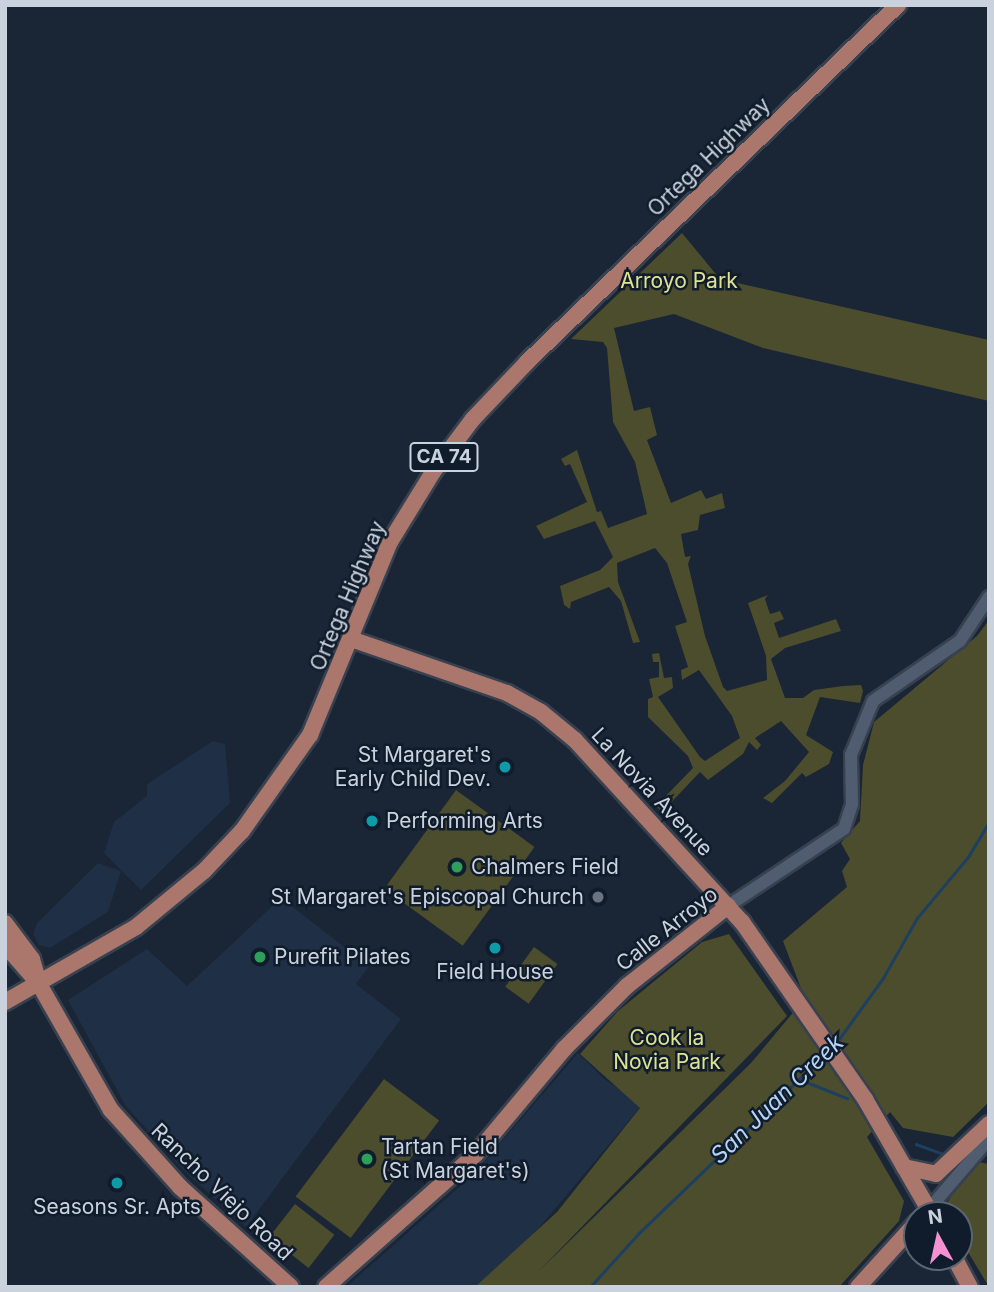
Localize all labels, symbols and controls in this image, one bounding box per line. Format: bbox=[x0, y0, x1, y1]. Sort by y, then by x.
street label: Ortega Highway bbox=[643, 92, 775, 222]
park label: Arroyo Park bbox=[620, 268, 738, 294]
road number: CA 74 bbox=[409, 442, 479, 472]
street label: Ortega Highway bbox=[305, 517, 391, 675]
street label: La Novia Avenue bbox=[586, 723, 718, 861]
place label: St Margaret's Early Child Dev. bbox=[335, 742, 491, 792]
marker: St Margaret's Early Child Dev. bbox=[497, 759, 513, 775]
place label: Performing Arts bbox=[386, 808, 543, 834]
marker: Performing Arts bbox=[364, 813, 380, 829]
place label: Chalmers Field bbox=[471, 854, 619, 880]
marker: Chalmers Field bbox=[449, 859, 465, 875]
street label: Calle Arroyo bbox=[611, 882, 723, 976]
place label: St Margaret's Episcopal Church bbox=[271, 884, 584, 910]
marker: St Margaret's Episcopal Church bbox=[590, 889, 606, 905]
marker: Field House bbox=[487, 940, 503, 956]
place label: Purefit Pilates bbox=[274, 944, 411, 970]
marker: Purefit Pilates bbox=[252, 949, 268, 965]
place label: Field House bbox=[436, 959, 554, 985]
park label: Cook la Novia Park bbox=[613, 1025, 721, 1075]
water label: San Juan Creek bbox=[705, 1029, 849, 1169]
street label: Rancho Viejo Road bbox=[146, 1118, 298, 1266]
place label: Tartan Field (St Margaret's) bbox=[381, 1134, 530, 1184]
marker: Tartan Field (St Margaret's) bbox=[359, 1151, 375, 1167]
marker: Seasons Sr. Apts bbox=[109, 1175, 125, 1191]
place label: Seasons Sr. Apts bbox=[33, 1194, 201, 1220]
north arrow bbox=[903, 1201, 973, 1271]
text: N bbox=[927, 1204, 944, 1229]

